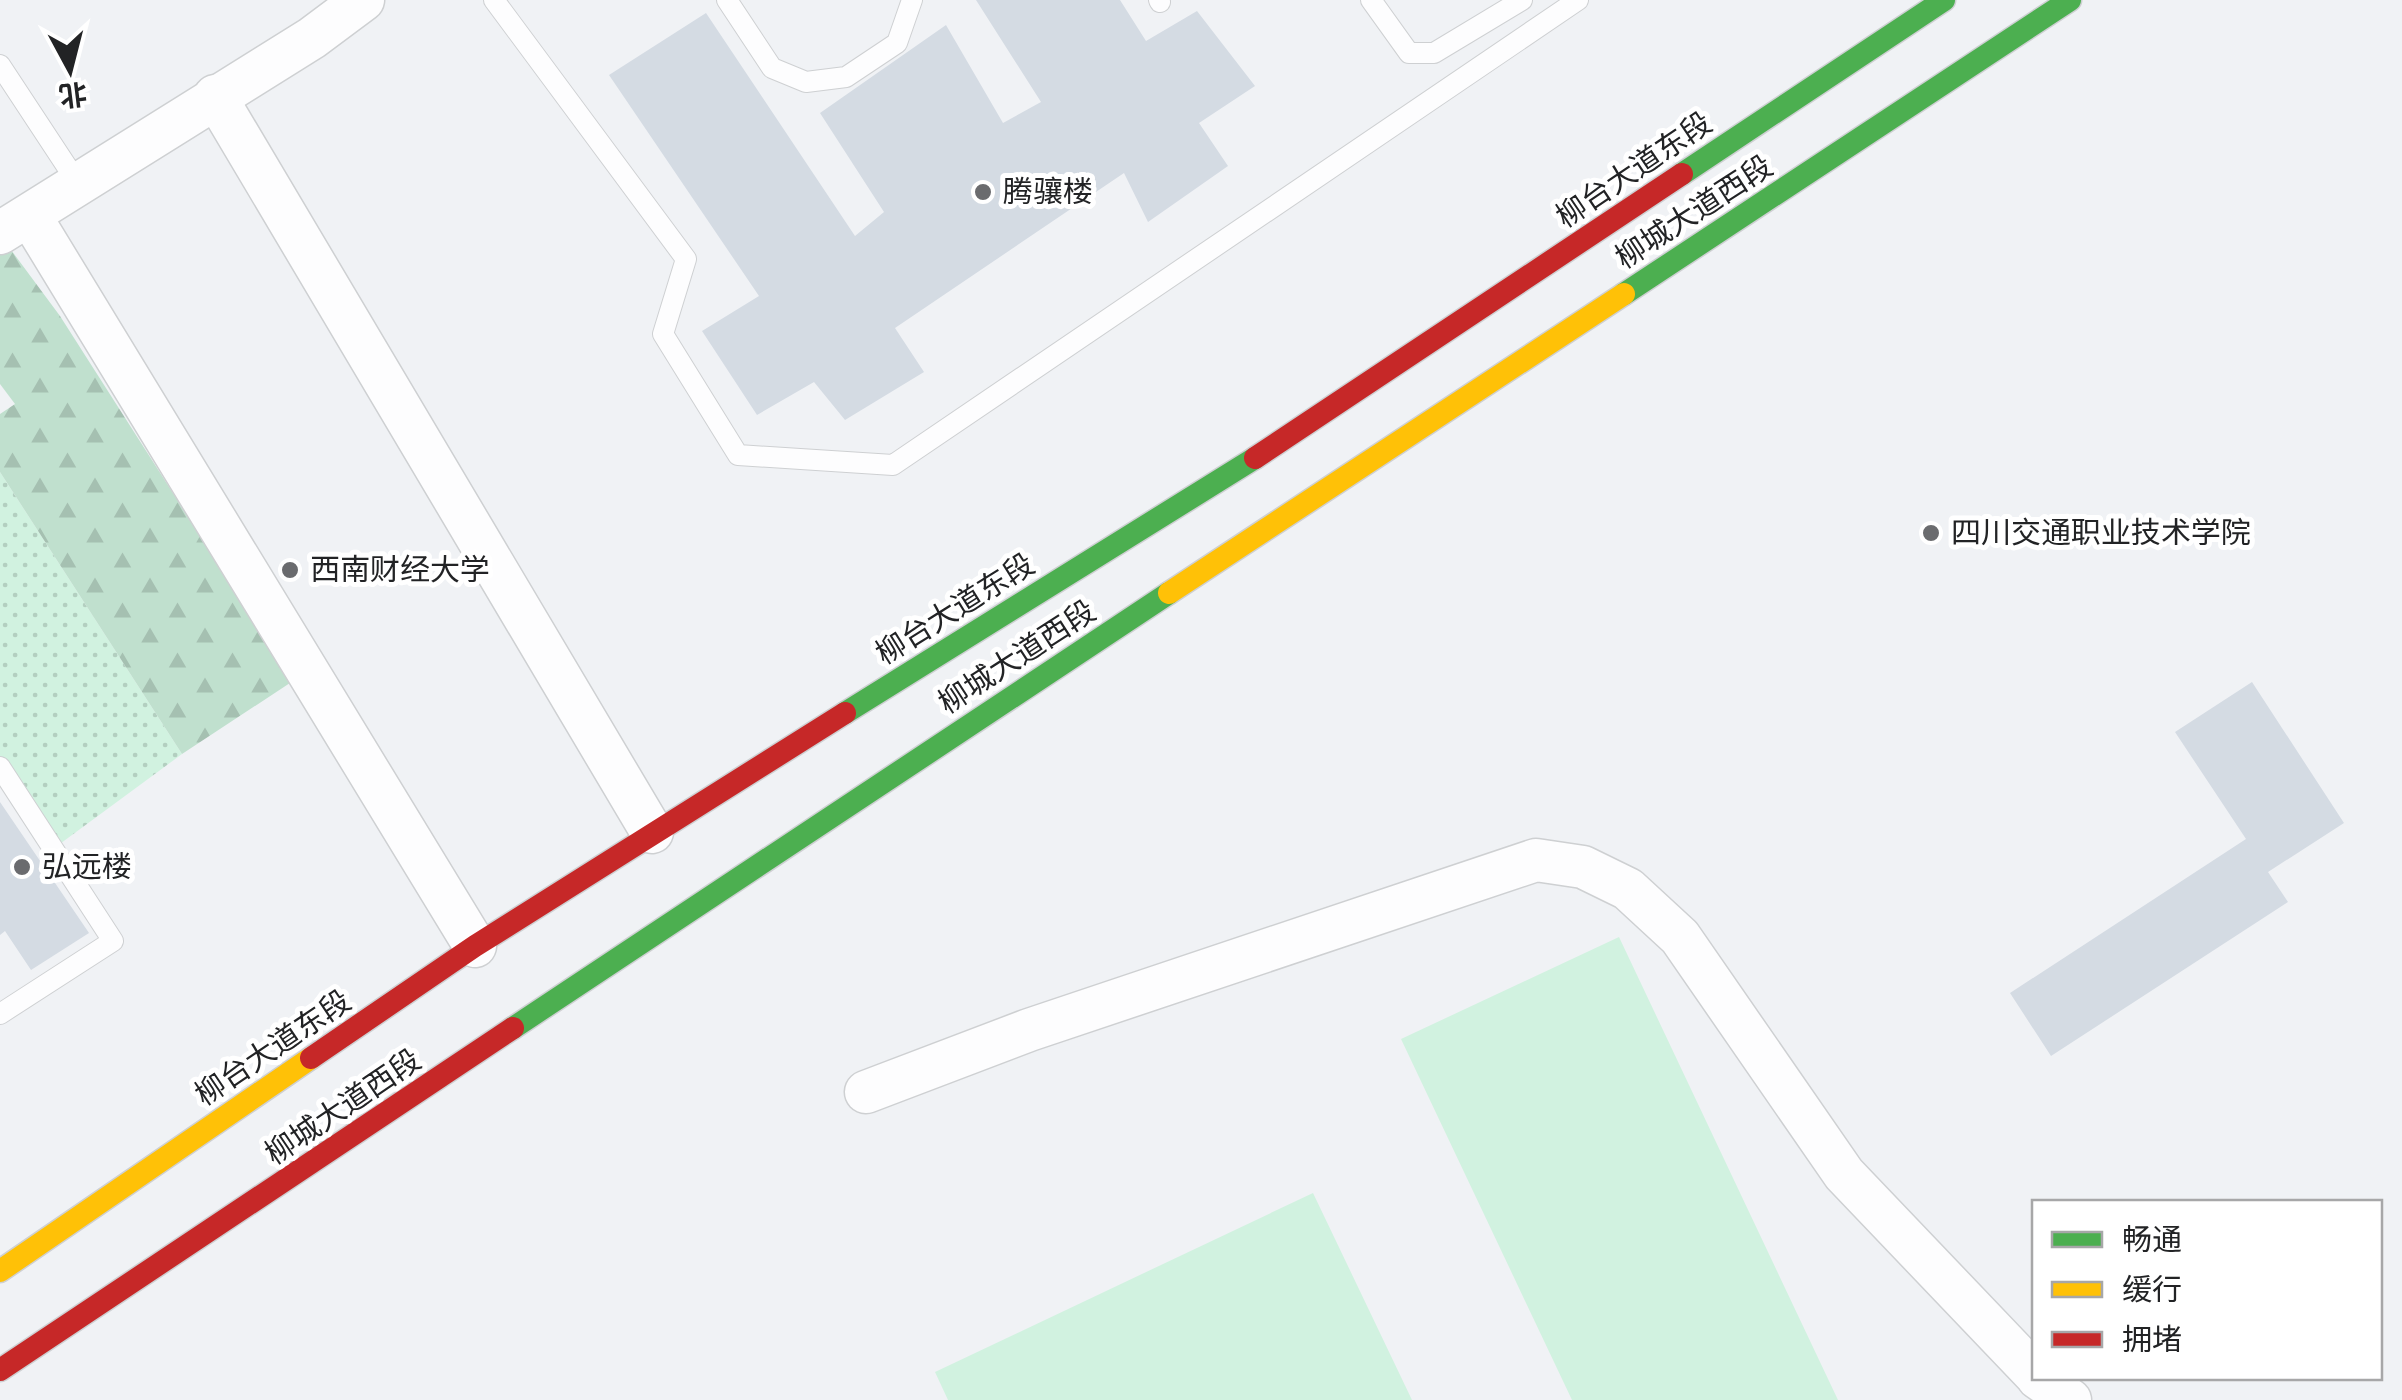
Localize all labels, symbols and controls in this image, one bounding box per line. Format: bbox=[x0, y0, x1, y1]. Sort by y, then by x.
north arrow bbox=[20, 20, 120, 120]
text: 北 bbox=[57, 73, 89, 114]
street label: 柳台大道东段 bbox=[1548, 103, 1720, 238]
street label: 柳城大道西段 bbox=[1608, 146, 1781, 279]
place label: 腾骧楼 bbox=[1003, 172, 1093, 213]
marker: 腾骧楼 bbox=[972, 181, 994, 203]
place label: 四川交通职业技术学院 bbox=[1951, 513, 2251, 554]
marker: 四川交通职业技术学院 bbox=[1920, 522, 1942, 544]
street label: 柳台大道东段 bbox=[868, 544, 1042, 675]
place label: 西南财经大学 bbox=[310, 550, 490, 591]
marker: 西南财经大学 bbox=[279, 559, 301, 581]
street label: 柳城大道西段 bbox=[931, 591, 1104, 724]
place label: 弘远楼 bbox=[42, 847, 132, 888]
marker: 弘远楼 bbox=[11, 856, 33, 878]
street label: 柳台大道东段 bbox=[187, 981, 359, 1116]
street label: 柳城大道西段 bbox=[257, 1040, 429, 1175]
legend bbox=[2032, 1200, 2382, 1380]
text: 畅通 bbox=[2122, 1220, 2182, 1261]
text: 缓行 bbox=[2122, 1270, 2182, 1311]
text: 拥堵 bbox=[2122, 1320, 2182, 1361]

